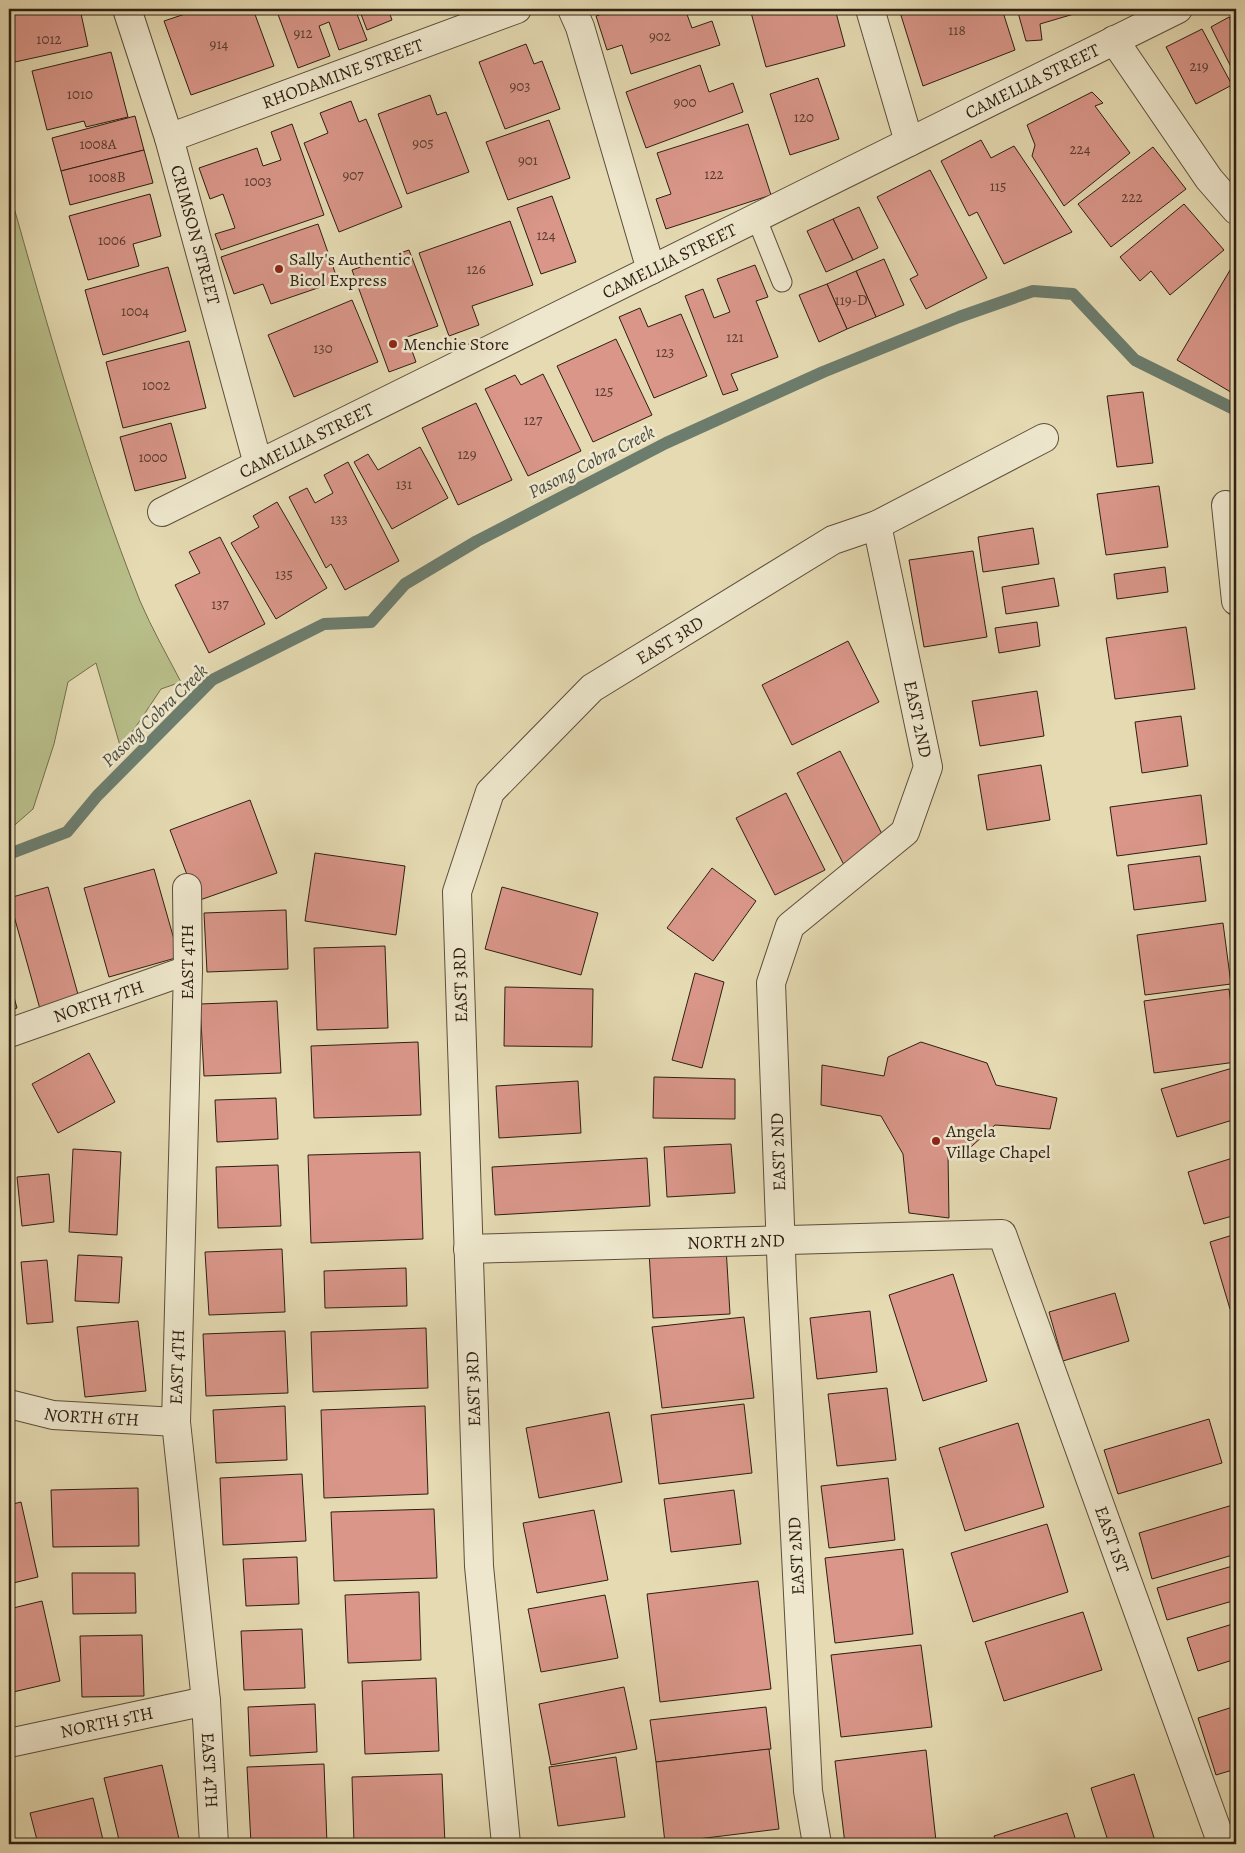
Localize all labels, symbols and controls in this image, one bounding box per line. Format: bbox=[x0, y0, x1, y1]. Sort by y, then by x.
house number: 118 bbox=[948, 20, 966, 40]
house number: 912 bbox=[293, 23, 313, 43]
house number: 902 bbox=[649, 26, 671, 46]
house number: 1012 bbox=[36, 29, 62, 49]
street label: RHODAMINE STREET bbox=[258, 33, 427, 115]
house number: 914 bbox=[210, 34, 229, 54]
street label: CAMELLIA STREET bbox=[961, 38, 1104, 125]
house number: 219 bbox=[1189, 56, 1209, 76]
house number: 903 bbox=[509, 76, 531, 96]
house number: 1010 bbox=[67, 84, 93, 104]
house number: 900 bbox=[674, 92, 696, 112]
house number: 120 bbox=[794, 107, 814, 127]
house number: 905 bbox=[412, 133, 434, 153]
house number: 1008A bbox=[79, 134, 117, 154]
house number: 224 bbox=[1069, 139, 1091, 159]
house number: 901 bbox=[518, 150, 538, 170]
street label: CRIMSON STREET bbox=[165, 162, 226, 308]
house number: 122 bbox=[704, 164, 724, 184]
house number: 907 bbox=[342, 165, 364, 185]
house number: 1008B bbox=[88, 167, 126, 187]
house number: 1003 bbox=[244, 171, 272, 191]
house number: 115 bbox=[990, 176, 1006, 196]
house number: 222 bbox=[1121, 187, 1143, 207]
street label: CAMELLIA STREET bbox=[598, 217, 741, 304]
house number: 124 bbox=[536, 225, 556, 245]
house number: 1006 bbox=[98, 230, 126, 250]
place label: Sally's Authentic Bicol Express bbox=[289, 247, 410, 292]
house number: 126 bbox=[466, 259, 486, 279]
marker: Sally's Authentic Bicol Express bbox=[273, 263, 285, 275]
house number: 119-D bbox=[835, 290, 867, 310]
house number: 1004 bbox=[121, 301, 149, 321]
house number: 121 bbox=[726, 327, 744, 347]
place label: Menchie Store bbox=[403, 332, 509, 356]
house number: 130 bbox=[313, 338, 333, 358]
marker: Menchie Store bbox=[387, 338, 399, 350]
house number: 123 bbox=[656, 342, 674, 362]
house number: 1002 bbox=[142, 375, 170, 395]
house number: 125 bbox=[595, 381, 613, 401]
street label: CAMELLIA STREET bbox=[235, 397, 378, 484]
house number: 127 bbox=[524, 410, 543, 430]
water label: Pasong Cobra Creek bbox=[524, 419, 659, 505]
house number: 129 bbox=[457, 444, 477, 464]
house number: 1000 bbox=[138, 447, 168, 467]
house number: 131 bbox=[396, 474, 412, 494]
house number: 133 bbox=[330, 509, 348, 529]
house number: 135 bbox=[275, 564, 293, 584]
house number: 137 bbox=[211, 594, 230, 614]
street label: EAST 3RD bbox=[632, 610, 708, 670]
water label: Pasong Cobra Creek bbox=[96, 658, 214, 773]
street label: EAST 2ND bbox=[898, 678, 938, 760]
street label: EAST 4TH bbox=[175, 924, 199, 1000]
street label: EAST 3RD bbox=[447, 947, 473, 1023]
street label: NORTH 7TH bbox=[50, 974, 147, 1028]
street label: EAST 2ND bbox=[765, 1112, 791, 1192]
place label: Angela Village Chapel bbox=[945, 1119, 1051, 1164]
marker: Angela Village Chapel bbox=[930, 1135, 942, 1147]
street label: NORTH 2ND bbox=[687, 1228, 785, 1255]
street label: EAST 4TH bbox=[164, 1329, 190, 1405]
street label: EAST 3RD bbox=[460, 1351, 486, 1427]
street label: NORTH 6TH bbox=[41, 1401, 140, 1432]
street label: EAST 1ST bbox=[1089, 1503, 1135, 1577]
street label: EAST 2ND bbox=[782, 1516, 810, 1596]
street label: NORTH 5TH bbox=[58, 1701, 156, 1744]
street label: EAST 4TH bbox=[196, 1732, 224, 1809]

